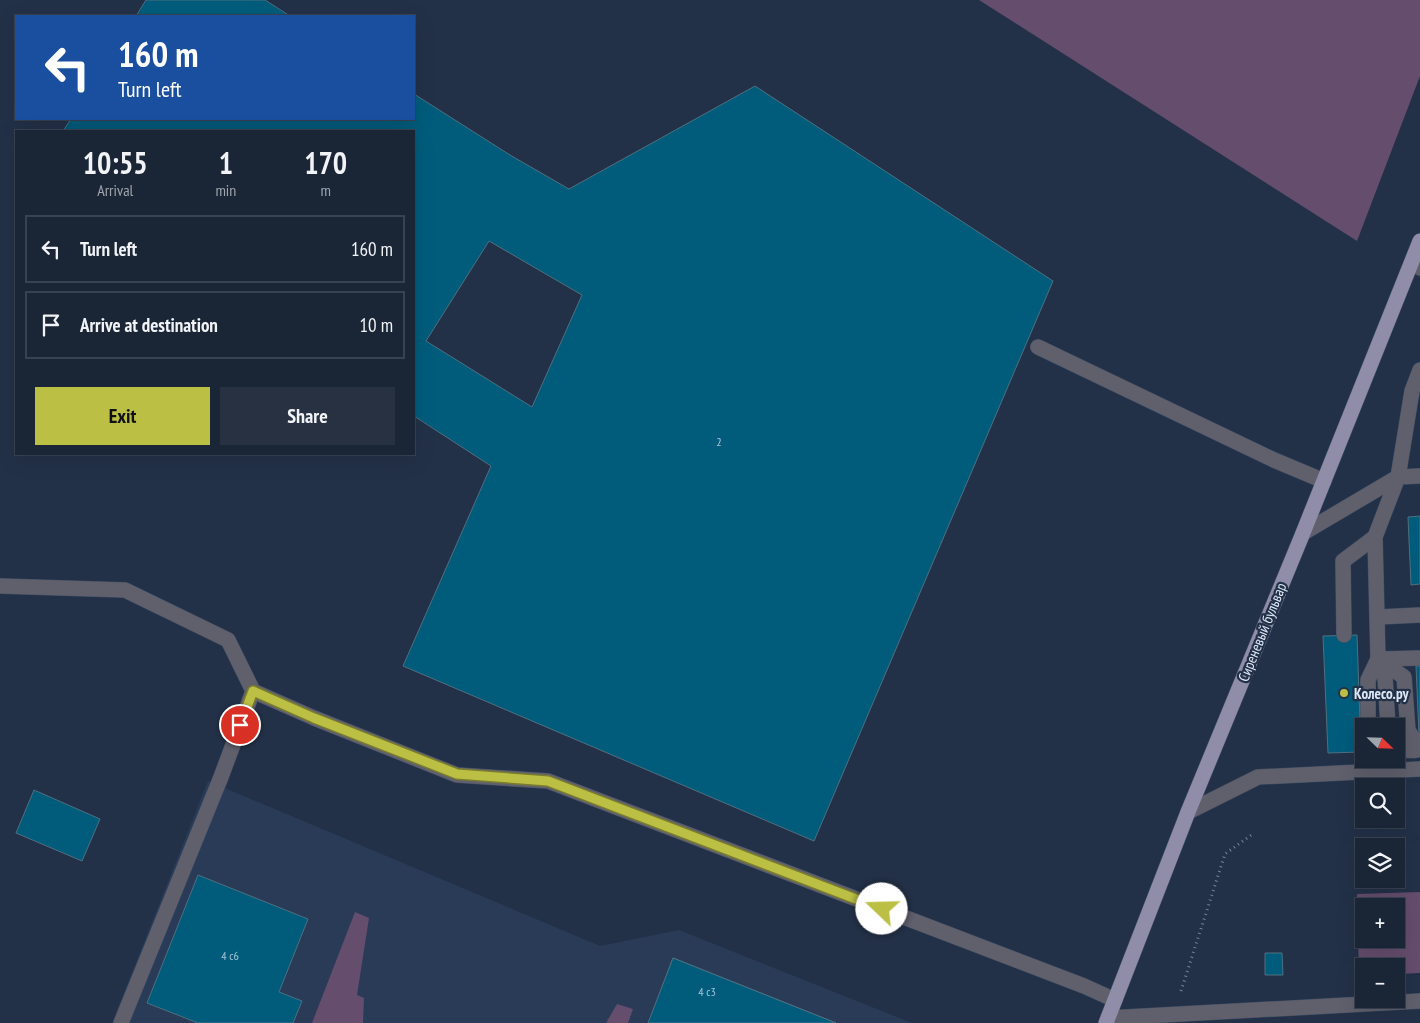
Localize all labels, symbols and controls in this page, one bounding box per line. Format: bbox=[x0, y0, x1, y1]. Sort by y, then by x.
text: 160 m bbox=[118, 31, 199, 77]
icon: left bbox=[35, 35, 100, 100]
text: Turn left bbox=[118, 75, 182, 103]
text: 10:55 bbox=[83, 143, 148, 182]
text: 1 bbox=[219, 143, 233, 182]
text: 170 bbox=[304, 143, 347, 182]
text: Arrival bbox=[97, 180, 133, 200]
text: min bbox=[215, 180, 236, 200]
text: m bbox=[320, 180, 331, 200]
icon: left bbox=[37, 235, 65, 263]
text: Turn left bbox=[80, 237, 137, 261]
text: 160 m bbox=[351, 237, 393, 261]
icon: arrive bbox=[37, 311, 65, 339]
text: Arrive at destination bbox=[80, 313, 218, 337]
text: 10 m bbox=[360, 313, 393, 337]
button: Exit bbox=[35, 387, 210, 445]
button: Share bbox=[220, 387, 395, 445]
house number: 2 bbox=[716, 434, 722, 449]
street label: Сиреневый бульвар bbox=[1234, 580, 1290, 684]
place label: Колесо.ру bbox=[1354, 684, 1410, 703]
marker: Колесо.ру bbox=[1338, 687, 1350, 699]
pin bbox=[219, 704, 261, 746]
icon: arrive bbox=[226, 711, 254, 739]
north arrow bbox=[1355, 718, 1405, 768]
map controls bbox=[1355, 718, 1405, 1008]
button: search bbox=[1355, 778, 1405, 828]
button: layers bbox=[1355, 838, 1405, 888]
position arrow bbox=[855, 882, 907, 934]
button: + bbox=[1355, 898, 1405, 948]
house number: 4 c6 bbox=[221, 948, 239, 963]
button: − bbox=[1355, 958, 1405, 1008]
house number: 4 с3 bbox=[698, 984, 716, 999]

